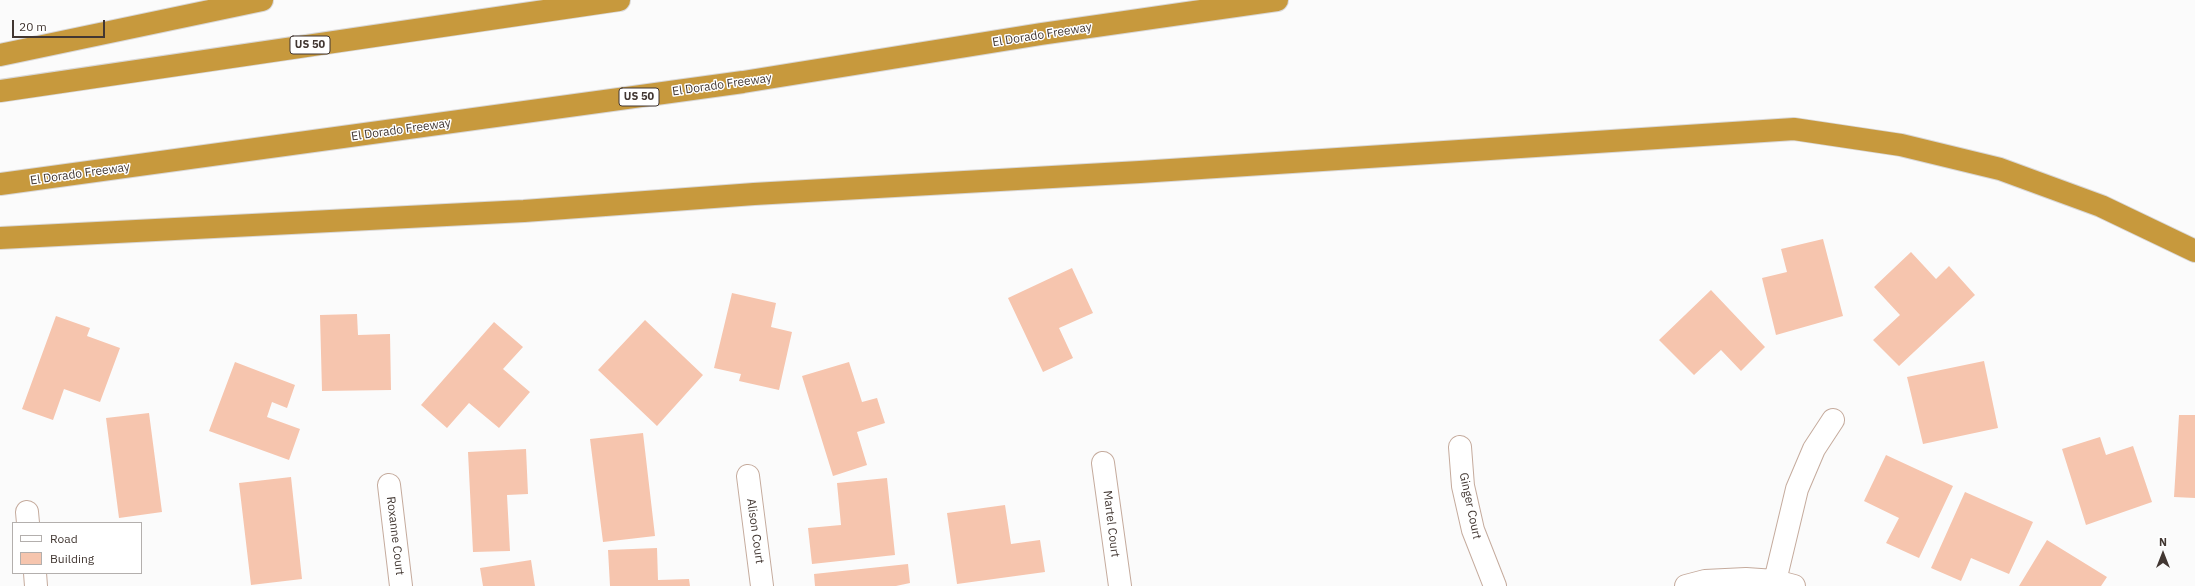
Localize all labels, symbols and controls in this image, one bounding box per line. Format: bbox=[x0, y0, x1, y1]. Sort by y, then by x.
scale bar bbox=[14, 12, 107, 38]
text: 20 m bbox=[19, 19, 47, 34]
street label: El Dorado Freeway bbox=[991, 20, 1093, 50]
road number: US 50 bbox=[290, 36, 330, 54]
street label: El Dorado Freeway bbox=[671, 71, 773, 99]
road number: US 50 bbox=[619, 88, 659, 106]
street label: El Dorado Freeway bbox=[350, 116, 452, 144]
street label: El Dorado Freeway bbox=[29, 160, 131, 188]
street label: Ginger Court bbox=[1456, 471, 1484, 541]
street label: Martel Court bbox=[1100, 490, 1122, 558]
street label: Roxanne Court bbox=[383, 496, 407, 576]
street label: Alison Court bbox=[743, 497, 767, 565]
legend bbox=[12, 522, 142, 574]
text: Road bbox=[50, 531, 78, 546]
north arrow bbox=[2143, 534, 2183, 574]
text: N bbox=[2159, 535, 2167, 549]
text: Building bbox=[50, 551, 94, 566]

